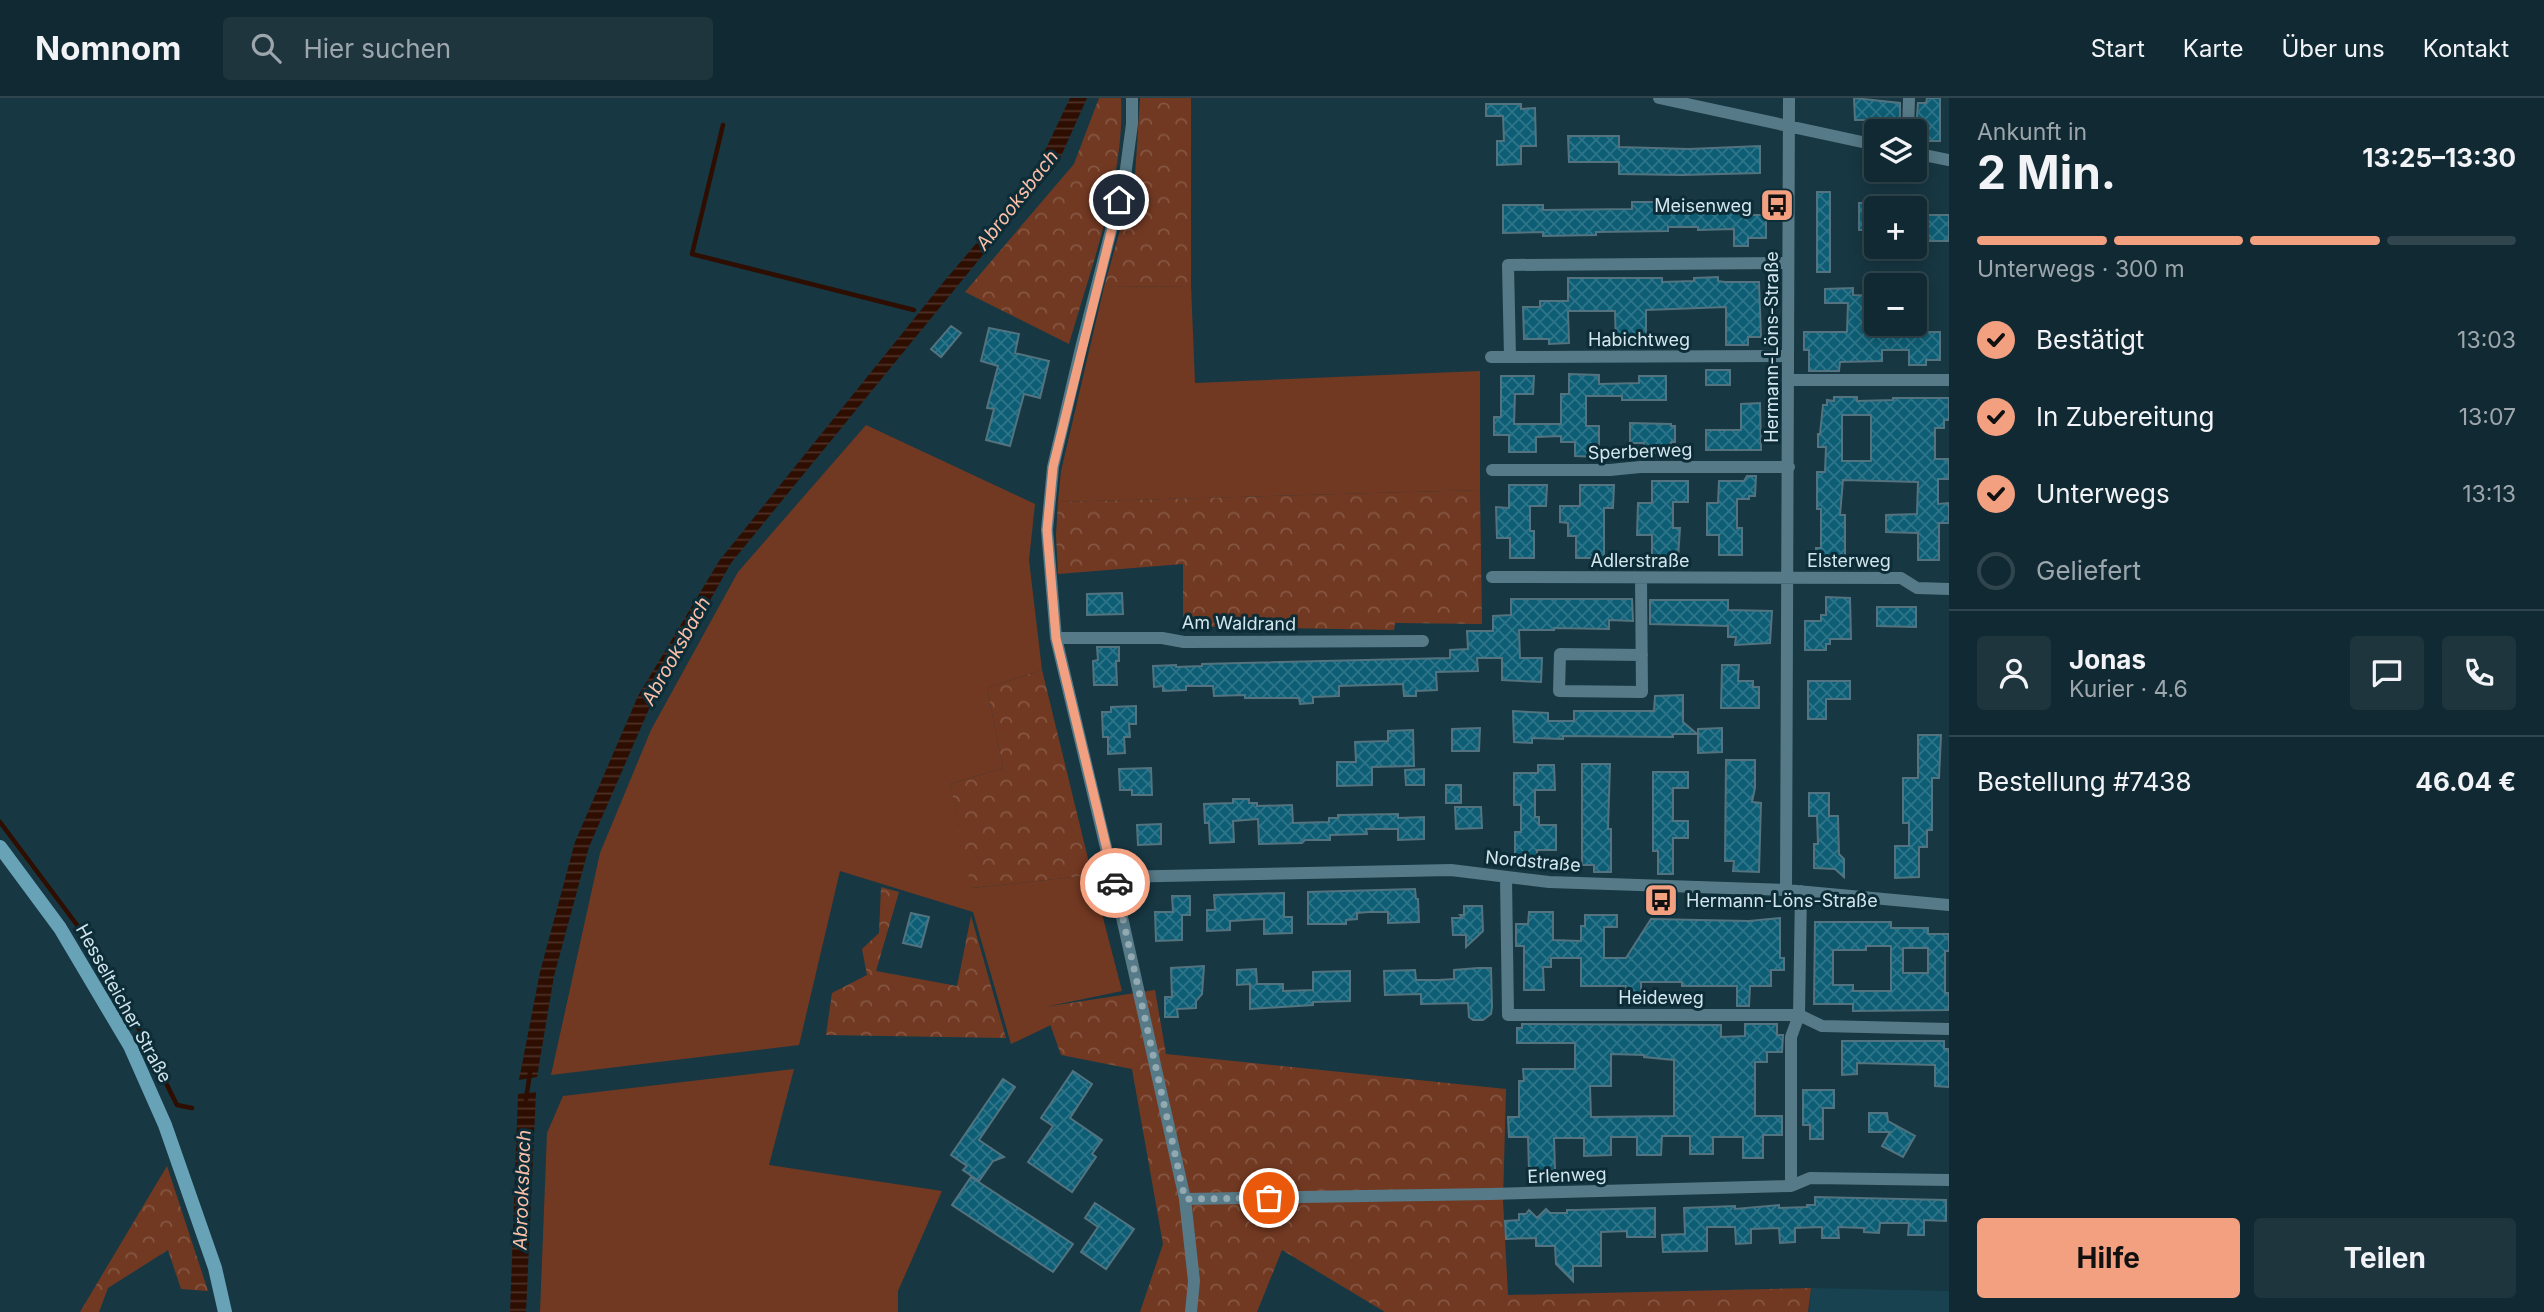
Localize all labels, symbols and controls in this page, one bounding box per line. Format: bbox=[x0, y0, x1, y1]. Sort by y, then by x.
search box bbox=[223, 17, 713, 80]
text: Nomnom bbox=[35, 28, 181, 68]
icon: search bbox=[247, 29, 285, 67]
text: Hier suchen bbox=[303, 33, 451, 64]
text: Start bbox=[2091, 34, 2145, 63]
text: Karte bbox=[2183, 34, 2243, 63]
text: Über uns bbox=[2281, 34, 2385, 63]
text: Kontakt bbox=[2423, 34, 2509, 63]
text: Ankunft in bbox=[1977, 118, 2087, 146]
map controls bbox=[1864, 119, 1927, 336]
button: layers bbox=[1864, 119, 1927, 182]
text: 13:25–13:30 bbox=[2362, 142, 2516, 173]
text: 2 Min. bbox=[1977, 144, 2116, 200]
water label: Abrooksbach bbox=[970, 146, 1063, 255]
pin bbox=[1089, 170, 1149, 230]
icon: home bbox=[1100, 181, 1138, 219]
bus stop icon: Meisenweg bbox=[1758, 186, 1796, 224]
place label: Meisenweg bbox=[1654, 195, 1752, 216]
button: + bbox=[1864, 196, 1927, 259]
street label: Hermann-Löns-Straße bbox=[1761, 251, 1782, 443]
text: Unterwegs · 300 m bbox=[1977, 255, 2185, 283]
button: − bbox=[1864, 273, 1927, 336]
icon: check bbox=[1977, 321, 2015, 359]
text: Bestätigt bbox=[2036, 324, 2144, 355]
text: 13:03 bbox=[2457, 326, 2516, 354]
street label: Habichtweg bbox=[1588, 329, 1690, 350]
icon: check bbox=[1977, 398, 2015, 436]
text: In Zubereitung bbox=[2036, 401, 2214, 432]
text: 13:07 bbox=[2459, 403, 2516, 431]
street label: Sperberweg bbox=[1587, 439, 1693, 463]
icon: check bbox=[1977, 475, 2015, 513]
text: Unterwegs bbox=[2036, 478, 2170, 509]
text: 13:13 bbox=[2462, 480, 2516, 508]
street label: Adlerstraße bbox=[1591, 550, 1689, 571]
street label: Elsterweg bbox=[1807, 550, 1891, 571]
text: Geliefert bbox=[2036, 555, 2141, 586]
water label: Abrooksbach bbox=[636, 593, 715, 710]
street label: Am Waldrand bbox=[1182, 612, 1296, 634]
button: person bbox=[1977, 636, 2051, 710]
button: chat bbox=[2350, 636, 2424, 710]
button: phone bbox=[2442, 636, 2516, 710]
text: Jonas bbox=[2069, 644, 2146, 675]
text: Kurier · 4.6 bbox=[2069, 675, 2188, 703]
text: Bestellung #7438 bbox=[1977, 766, 2192, 797]
text: 46.04 € bbox=[2415, 766, 2516, 797]
street label: Nordstraße bbox=[1484, 846, 1582, 876]
courier bbox=[1080, 848, 1150, 918]
icon: car bbox=[1096, 864, 1134, 902]
bus stop icon: Hermann-Löns-Straße bbox=[1642, 881, 1680, 919]
place label: Hermann-Löns-Straße bbox=[1686, 890, 1878, 911]
street label: Hesselteicher Straße bbox=[72, 920, 176, 1086]
street label: Heideweg bbox=[1618, 987, 1704, 1008]
water label: Abrooksbach bbox=[508, 1130, 536, 1251]
street label: Erlenweg bbox=[1527, 1163, 1607, 1187]
pin bbox=[1239, 1168, 1299, 1228]
icon: bag bbox=[1250, 1179, 1288, 1217]
button: Hilfe bbox=[1977, 1218, 2240, 1298]
button: Teilen bbox=[2254, 1218, 2516, 1298]

